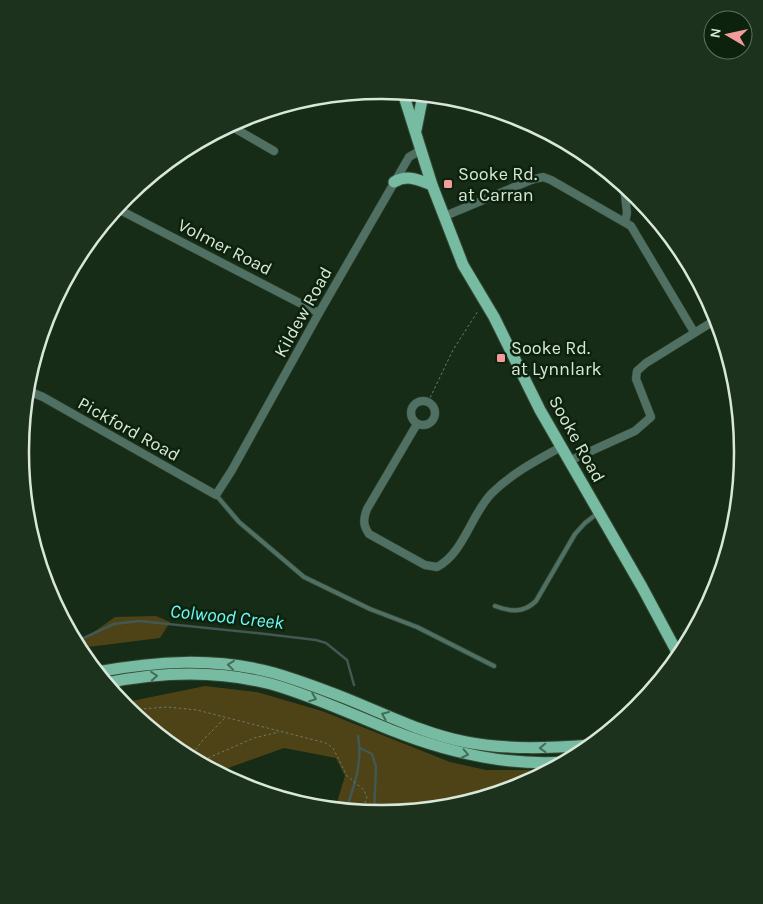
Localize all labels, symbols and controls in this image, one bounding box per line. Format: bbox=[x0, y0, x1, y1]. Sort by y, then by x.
north arrow bbox=[703, 10, 753, 60]
text: N bbox=[706, 27, 725, 39]
place label: Sooke Rd. at Carran bbox=[458, 163, 537, 206]
marker: Sooke Rd. at Carran bbox=[442, 178, 454, 190]
street label: Volmer Road bbox=[174, 214, 276, 280]
street label: Kildew Road bbox=[269, 263, 337, 361]
place label: Sooke Rd. at Lynnlark bbox=[511, 337, 602, 380]
marker: Sooke Rd. at Lynnlark bbox=[495, 352, 507, 364]
street label: Pickford Road bbox=[74, 392, 184, 466]
street label: Sooke Road bbox=[544, 392, 610, 486]
water label: Colwood Creek bbox=[169, 600, 285, 634]
one-way arrow bbox=[227, 660, 235, 671]
one-way arrow bbox=[150, 671, 158, 682]
one-way arrow bbox=[308, 692, 317, 702]
one-way arrow bbox=[381, 710, 390, 721]
one-way arrow bbox=[538, 742, 546, 753]
one-way arrow bbox=[461, 748, 470, 759]

